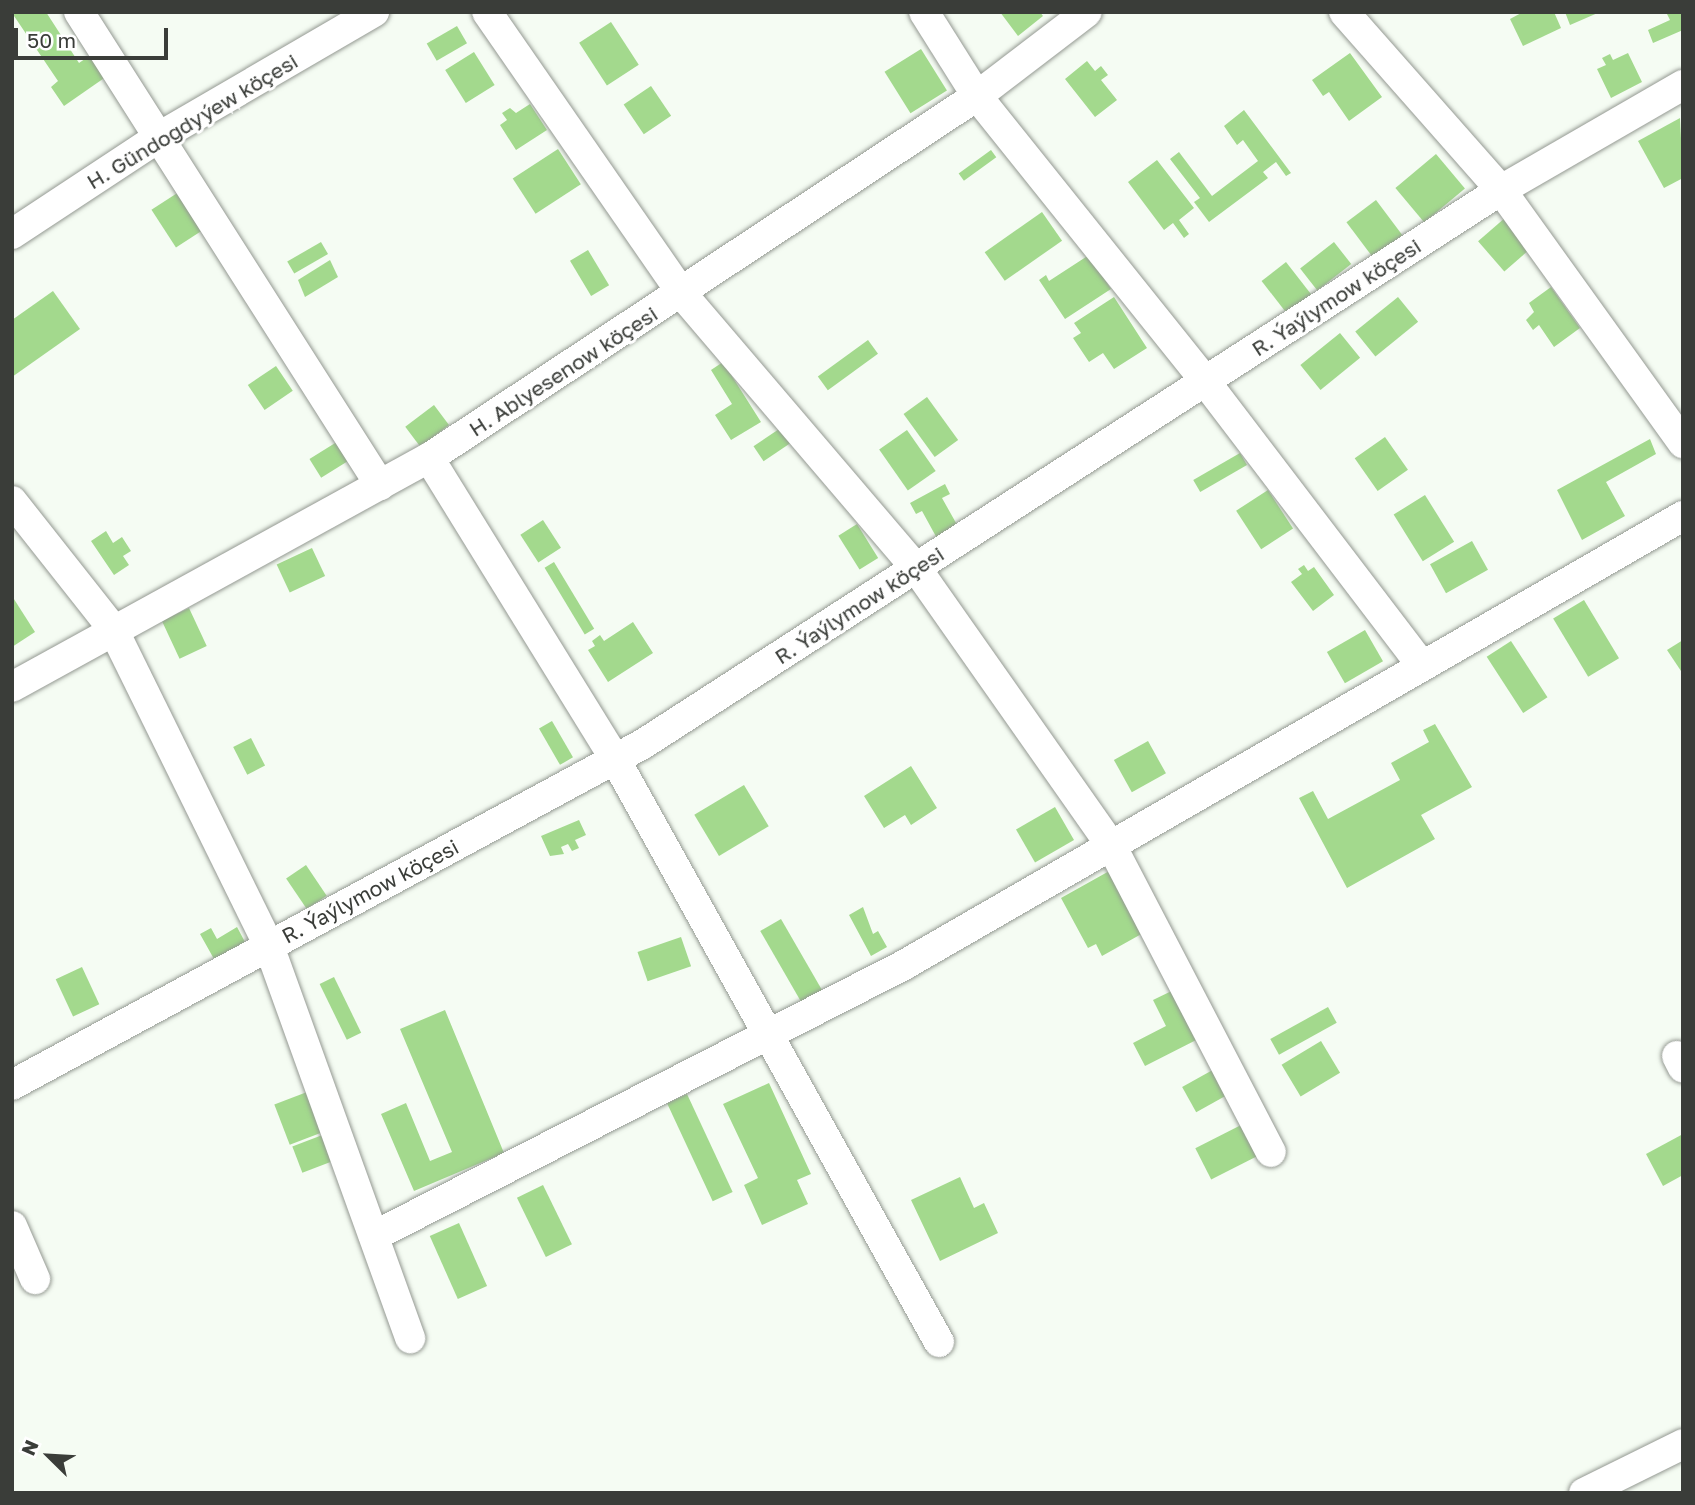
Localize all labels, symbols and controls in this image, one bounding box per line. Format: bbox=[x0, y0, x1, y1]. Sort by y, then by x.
scale bar bbox=[18, 14, 172, 58]
text: 50 m bbox=[27, 27, 76, 53]
street label: H. Gündogdyýew köçesi bbox=[82, 48, 302, 194]
street label: R. Ýaýlymow köçesi bbox=[1247, 233, 1425, 361]
street label: H. Ablyesenow köçesi bbox=[464, 301, 662, 441]
street label: R. Ýaýlymow köçesi bbox=[770, 541, 948, 669]
street label: R. Ýaýlymow köçesi bbox=[277, 834, 463, 948]
north arrow bbox=[14, 1421, 84, 1491]
text: N bbox=[16, 1436, 43, 1459]

